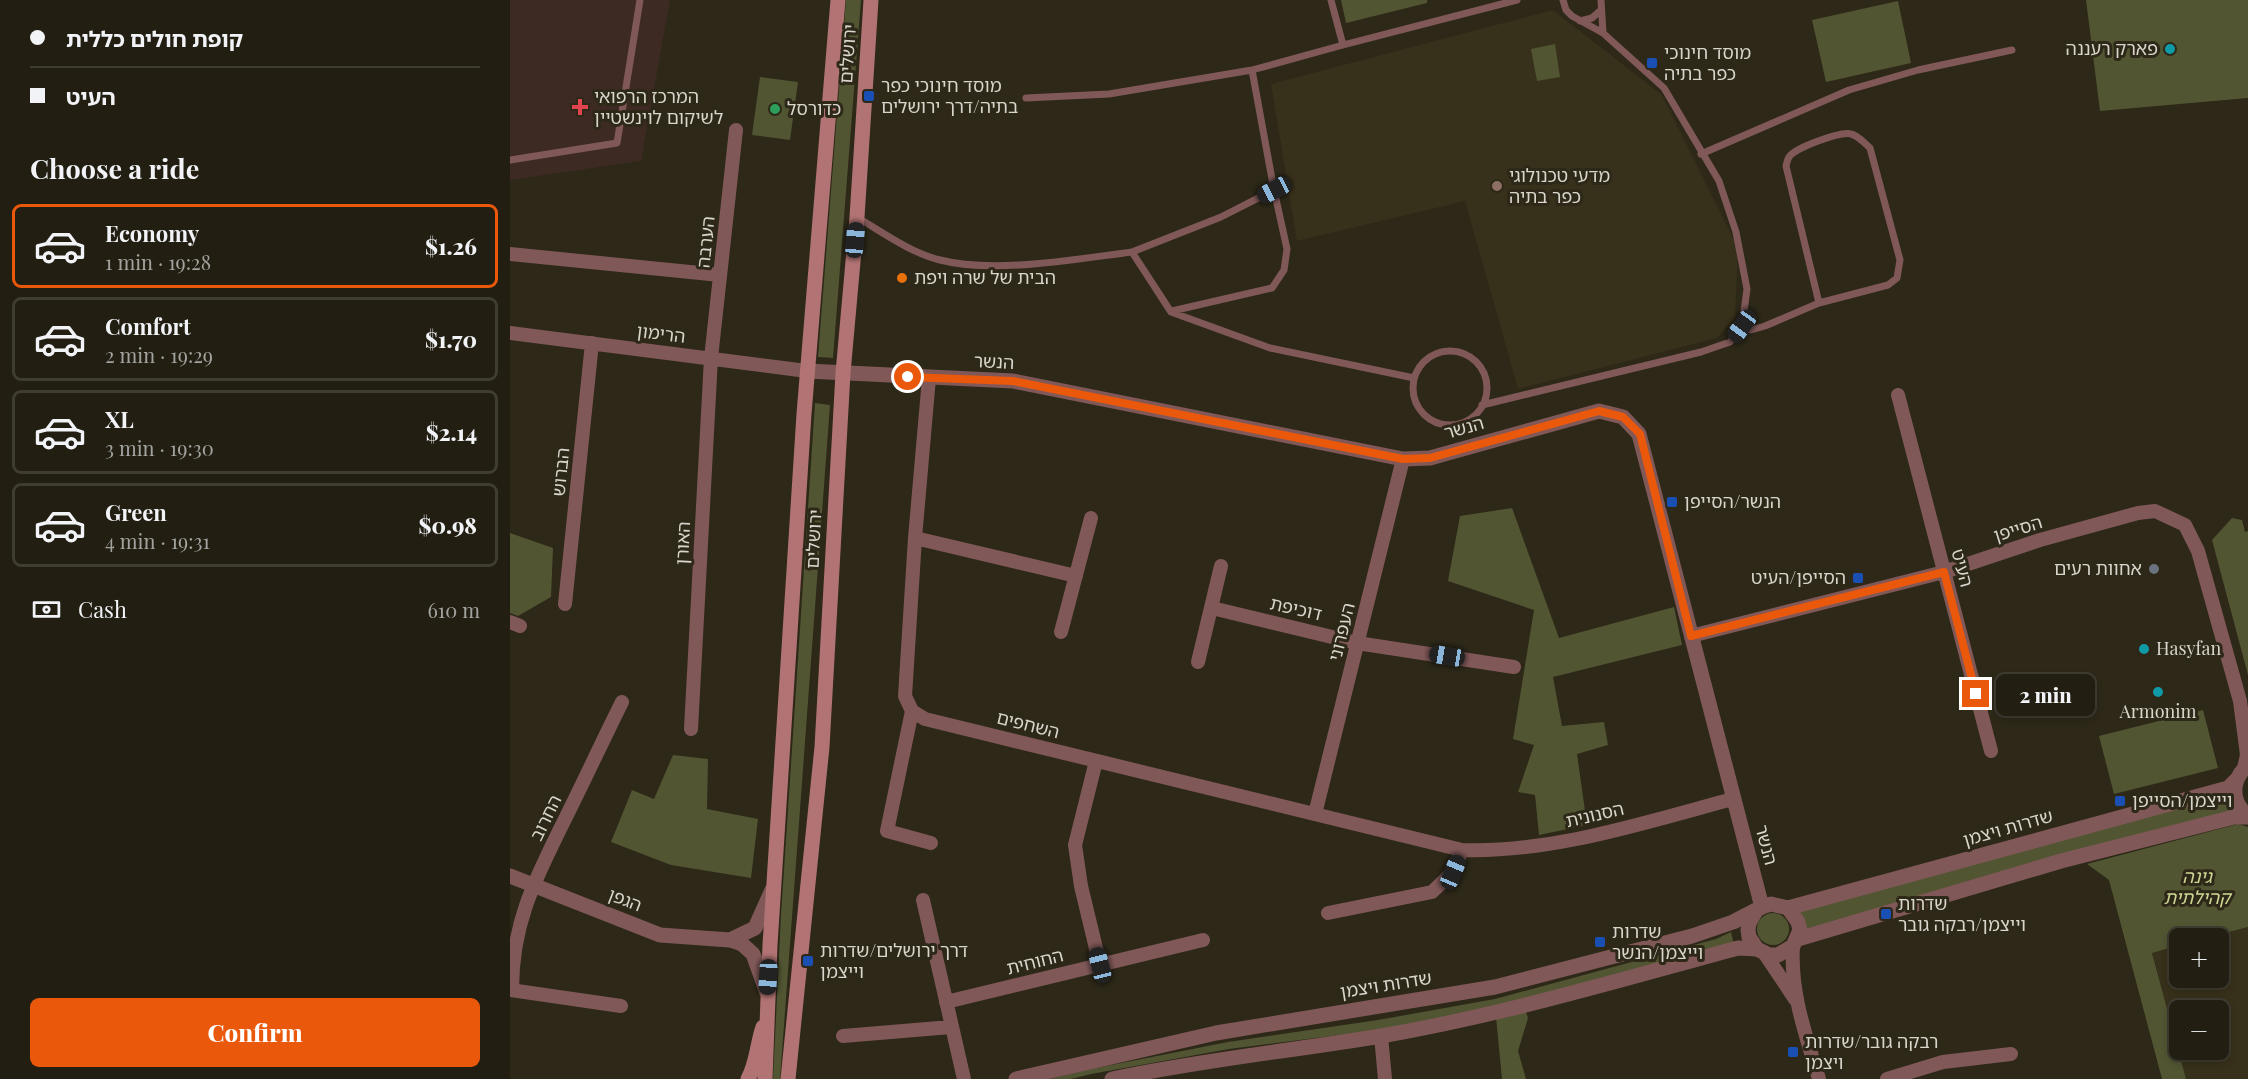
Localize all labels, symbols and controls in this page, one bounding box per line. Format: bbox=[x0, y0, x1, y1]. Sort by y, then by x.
text: קופת חולים כללית bbox=[66, 23, 243, 53]
street label: ירושלים bbox=[833, 23, 861, 84]
place label: פארק רעננה bbox=[2066, 36, 2158, 60]
place label: מוסד חינוכי כפר בתיה bbox=[1664, 40, 1751, 85]
marker: פארק רעננה bbox=[2163, 42, 2177, 56]
marker: מוסד חינוכי כפר בתיה bbox=[1645, 56, 1659, 70]
place label: מוסד חינוכי כפר בתיה/דרך ירושלים bbox=[881, 73, 1018, 118]
text: העיט bbox=[66, 81, 116, 111]
place label: המרכז הרפואי לשיקום לוינשטיין bbox=[594, 84, 723, 129]
marker: מוסד חינוכי כפר בתיה/דרך ירושלים bbox=[862, 89, 876, 103]
place label: כדורסל bbox=[787, 96, 841, 120]
marker: המרכז הרפואי לשיקום לוינשטיין bbox=[571, 98, 589, 116]
marker: כדורסל bbox=[768, 102, 782, 116]
text: Choose a ride bbox=[30, 150, 199, 186]
place label: מדעי טכנולוגי כפר בתיה bbox=[1509, 163, 1610, 208]
car bbox=[1254, 174, 1294, 206]
marker: מדעי טכנולוגי כפר בתיה bbox=[1490, 179, 1504, 193]
street label: הערבה bbox=[690, 215, 720, 269]
text: Economy bbox=[105, 218, 199, 248]
icon: car bbox=[33, 219, 87, 273]
car bbox=[844, 221, 866, 259]
text: $1.26 bbox=[425, 231, 477, 261]
text: 1 min · 19:28 bbox=[105, 248, 211, 275]
place label: הבית של שרה ויפת bbox=[914, 265, 1056, 289]
marker: הבית של שרה ויפת bbox=[895, 271, 909, 285]
car bbox=[1724, 306, 1760, 346]
text: Comfort bbox=[105, 311, 191, 341]
icon: car bbox=[33, 312, 87, 366]
street label: הרימון bbox=[635, 318, 687, 348]
text: $1.70 bbox=[425, 324, 477, 354]
text: 2 min · 19:29 bbox=[105, 341, 213, 368]
street label: הנשר bbox=[973, 348, 1015, 374]
route start bbox=[894, 363, 921, 390]
text: XL bbox=[105, 404, 134, 434]
icon: car bbox=[33, 405, 87, 459]
street label: הנשר bbox=[1441, 410, 1487, 444]
text: $2.14 bbox=[426, 417, 477, 447]
text: 3 min · 19:30 bbox=[105, 434, 214, 461]
street label: הברוש bbox=[546, 446, 575, 498]
place label: הנשר/הסייפן bbox=[1684, 489, 1781, 513]
marker: הנשר/הסייפן bbox=[1665, 495, 1679, 509]
text: Green bbox=[105, 497, 167, 527]
icon: car bbox=[33, 498, 87, 552]
street label: ירושלים bbox=[799, 509, 827, 569]
street label: הסייפן bbox=[1990, 509, 2045, 547]
text: $0.98 bbox=[419, 510, 477, 540]
street label: האורן bbox=[669, 521, 695, 565]
text: 4 min · 19:31 bbox=[105, 527, 210, 554]
street label: העיט bbox=[1946, 546, 1980, 589]
place label: אחוות רעים bbox=[2054, 556, 2142, 580]
marker: אחוות רעים bbox=[2147, 562, 2161, 576]
place label: הסייפן/העיט bbox=[1751, 565, 1846, 589]
marker: הסייפן/העיט bbox=[1851, 571, 1865, 585]
street label: דוכיפת bbox=[1268, 590, 1325, 626]
icon: cash bbox=[30, 593, 63, 626]
text: Cash bbox=[78, 594, 127, 624]
text: 610 m bbox=[428, 596, 480, 623]
street label: העפרוני bbox=[1322, 600, 1360, 664]
place label: Hasyfan bbox=[2156, 636, 2221, 660]
marker: Hasyfan bbox=[2137, 642, 2151, 656]
car bbox=[1428, 644, 1466, 668]
callout: 2 min bbox=[1997, 673, 2096, 715]
route end bbox=[1962, 680, 1989, 707]
text: 2 min bbox=[2019, 681, 2072, 708]
marker: Armonim bbox=[2151, 685, 2165, 699]
place label: Armonim bbox=[2118, 699, 2197, 723]
street label: השחפים bbox=[994, 705, 1062, 743]
place label: וייצמן/הסייפן bbox=[2132, 788, 2232, 812]
street label: החרוב bbox=[524, 791, 566, 844]
marker: וייצמן/הסייפן bbox=[2113, 794, 2127, 808]
street label: הסנונית bbox=[1563, 796, 1626, 832]
street label: שדרות ויצמן bbox=[1960, 803, 2055, 851]
street label: הנשר bbox=[1750, 822, 1784, 867]
car bbox=[1438, 852, 1468, 892]
park label: גינה קהילתית bbox=[2164, 864, 2233, 909]
street label: הגפן bbox=[605, 882, 646, 916]
place label: שדרות וייצמן/רבקה גובר bbox=[1898, 891, 2026, 936]
marker: שדרות וייצמן/רבקה גובר bbox=[1879, 907, 1893, 921]
place label: שדרות וייצמן/הנשר bbox=[1612, 919, 1703, 964]
map controls bbox=[2169, 928, 2229, 1060]
button: + bbox=[2169, 928, 2229, 988]
marker: שדרות וייצמן/הנשר bbox=[1593, 935, 1607, 949]
place label: דרך ירושלים/שדרות וייצמן bbox=[820, 938, 968, 983]
street label: החוחית bbox=[1004, 942, 1066, 980]
car bbox=[1087, 945, 1113, 985]
marker: דרך ירושלים/שדרות וייצמן bbox=[801, 954, 815, 968]
car bbox=[758, 959, 778, 995]
street label: שדרות ויצמן bbox=[1338, 965, 1433, 1003]
button: Confirm bbox=[30, 998, 480, 1067]
button: − bbox=[2169, 1000, 2229, 1060]
place label: רבקה גובר/שדרות ויצמן bbox=[1805, 1029, 1938, 1074]
marker: רבקה גובר/שדרות ויצמן bbox=[1786, 1045, 1800, 1059]

